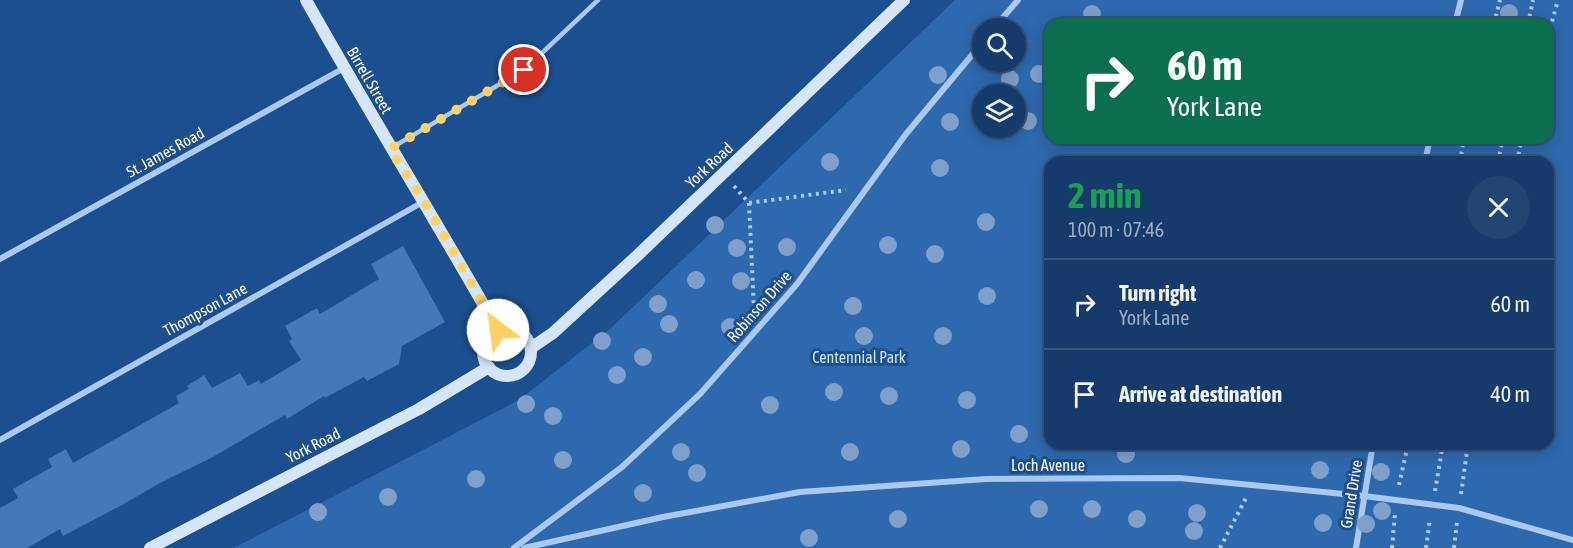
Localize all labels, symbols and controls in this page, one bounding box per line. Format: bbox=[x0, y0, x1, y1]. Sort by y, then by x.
map controls bbox=[972, 18, 1026, 138]
button: search bbox=[972, 18, 1026, 72]
text: 60 m bbox=[1167, 41, 1242, 89]
icon: right bbox=[1068, 42, 1146, 120]
street label: Birrell Street bbox=[344, 44, 396, 117]
pin bbox=[498, 44, 549, 95]
icon: arrive bbox=[507, 53, 540, 86]
button: layers bbox=[972, 84, 1026, 138]
text: York Lane bbox=[1167, 91, 1262, 122]
street label: St. James Road bbox=[123, 123, 207, 181]
street label: York Road bbox=[682, 139, 736, 191]
text: 2 min bbox=[1068, 174, 1142, 216]
button: close bbox=[1467, 176, 1530, 239]
text: 100 m · 07:46 bbox=[1068, 218, 1164, 241]
street label: Robinson Drive bbox=[723, 267, 795, 345]
street label: Thompson Lane bbox=[160, 279, 250, 340]
text: Turn right bbox=[1119, 280, 1196, 306]
icon: right bbox=[1068, 288, 1101, 321]
text: 60 m bbox=[1490, 291, 1530, 317]
position arrow bbox=[466, 298, 530, 362]
text: York Lane bbox=[1119, 306, 1189, 329]
park label: Centennial Park bbox=[812, 348, 906, 366]
icon: arrive bbox=[1068, 378, 1101, 411]
text: Arrive at destination bbox=[1119, 381, 1282, 407]
text: 40 m bbox=[1490, 381, 1530, 407]
street label: York Road bbox=[283, 424, 343, 466]
street label: Loch Avenue bbox=[1011, 456, 1085, 474]
street label: Grand Drive bbox=[1337, 459, 1365, 529]

